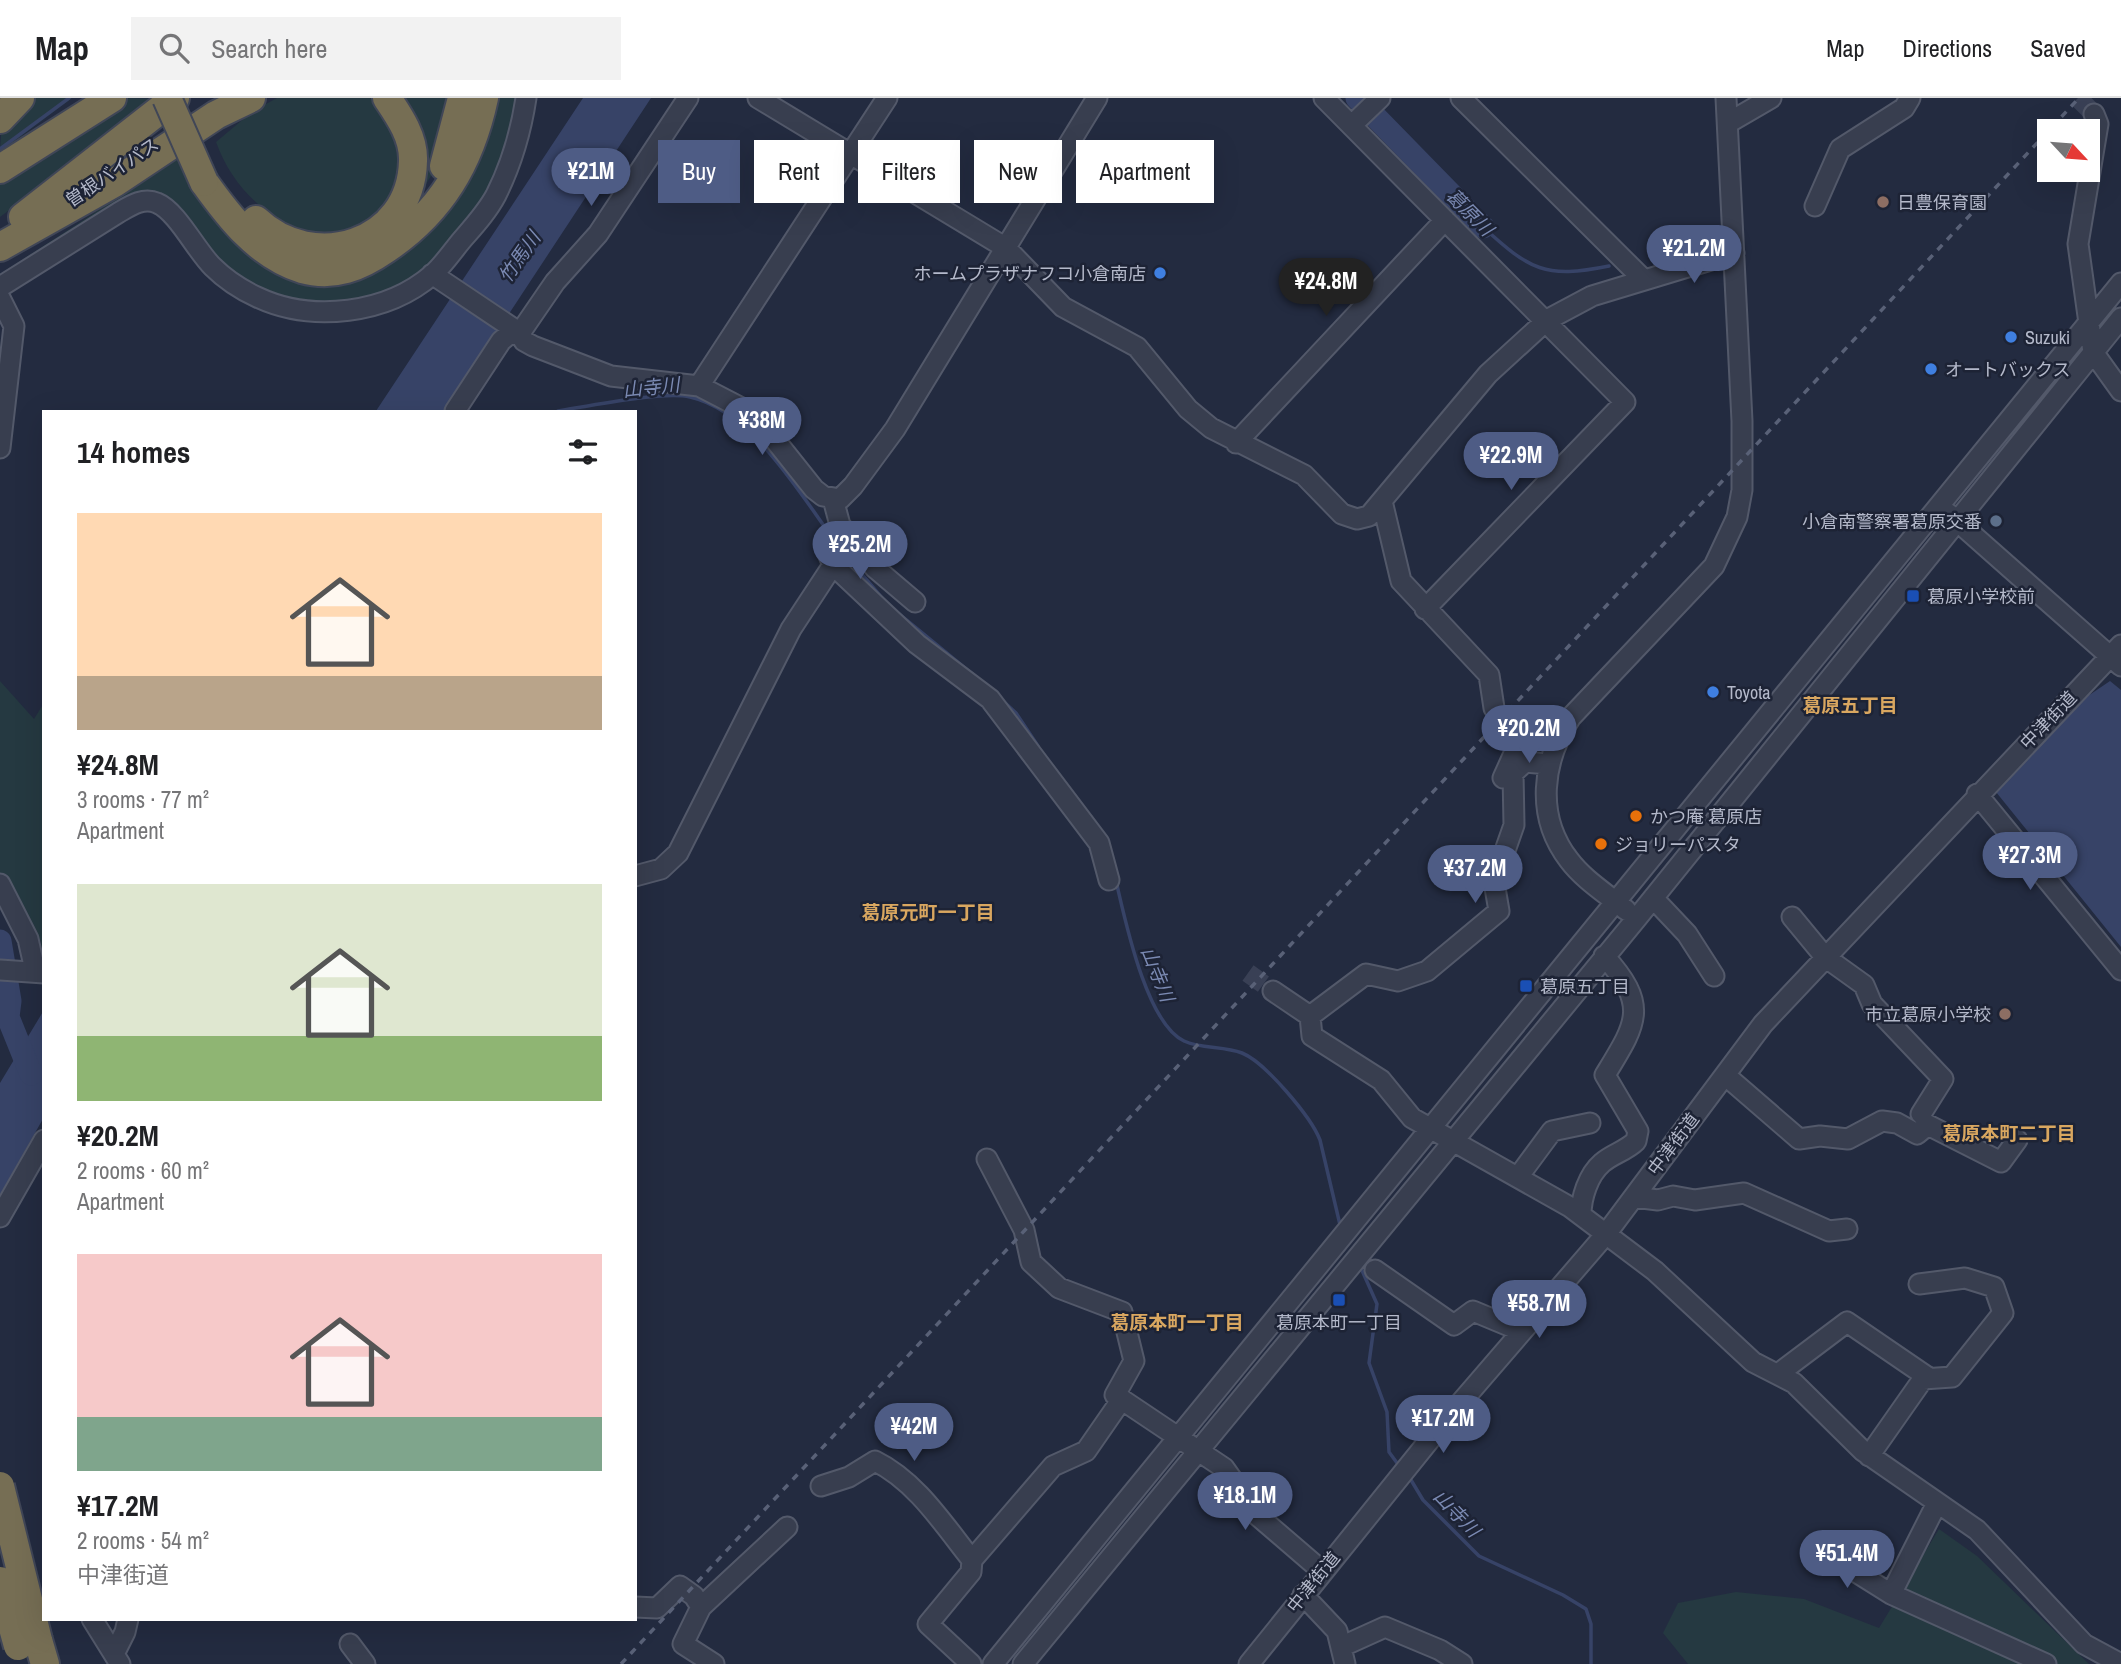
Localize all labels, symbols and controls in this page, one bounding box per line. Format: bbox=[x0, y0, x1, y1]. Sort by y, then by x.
search box bbox=[131, 17, 621, 80]
text: Map bbox=[35, 26, 89, 70]
icon: search bbox=[155, 29, 193, 67]
text: Search here bbox=[211, 31, 327, 66]
text: Map bbox=[1826, 32, 1864, 64]
text: Directions bbox=[1902, 32, 1992, 64]
text: Saved bbox=[2030, 32, 2086, 64]
north arrow bbox=[2037, 119, 2100, 182]
map controls bbox=[2037, 119, 2100, 182]
street label: 曽根バイパス bbox=[60, 132, 164, 212]
chip: Buy bbox=[658, 140, 740, 203]
chip: Rent bbox=[754, 140, 844, 203]
chip: Filters bbox=[858, 140, 960, 203]
chip: New bbox=[974, 140, 1062, 203]
chip: Apartment bbox=[1076, 140, 1214, 203]
pin: ¥21M bbox=[550, 148, 632, 208]
text: ¥21M bbox=[567, 155, 615, 186]
water label: 葛原川 bbox=[1441, 183, 1501, 243]
place label: 日豊保育園 bbox=[1897, 190, 1987, 215]
marker: 日豊保育園 bbox=[1875, 194, 1891, 210]
water label: 竹馬川 bbox=[492, 225, 547, 288]
pin: ¥21.2M bbox=[1637, 226, 1751, 285]
text: ¥21.2M bbox=[1663, 232, 1725, 263]
pin: ¥24.8M bbox=[1269, 258, 1383, 318]
place label: ホームプラザナフコ小倉南店 bbox=[914, 261, 1146, 286]
marker: ホームプラザナフコ小倉南店 bbox=[1152, 265, 1168, 281]
text: ¥24.8M bbox=[1295, 265, 1357, 296]
place label: Suzuki bbox=[2025, 325, 2070, 350]
marker: Suzuki bbox=[2003, 329, 2019, 345]
place label: オートバックス bbox=[1945, 357, 2070, 382]
marker: オートバックス bbox=[1923, 361, 1939, 377]
water label: 山寺川 bbox=[621, 371, 683, 403]
pin: ¥38M bbox=[721, 398, 803, 457]
text: ¥38M bbox=[738, 404, 786, 435]
text: 14 homes bbox=[77, 432, 191, 472]
pin: ¥22.9M bbox=[1454, 432, 1568, 492]
icon: filters bbox=[564, 433, 602, 471]
text: ¥22.9M bbox=[1480, 439, 1542, 470]
place label: 小倉南警察署葛原交番 bbox=[1802, 509, 1982, 534]
marker: 小倉南警察署葛原交番 bbox=[1988, 513, 2004, 529]
pin: ¥25.2M bbox=[803, 522, 917, 581]
text: ¥25.2M bbox=[829, 528, 891, 559]
icon: home bbox=[277, 559, 403, 685]
place label: 葛原小学校前 bbox=[1927, 584, 2035, 609]
marker: 葛原小学校前 bbox=[1905, 588, 1921, 604]
place label: Toyota bbox=[1727, 680, 1771, 705]
marker: Toyota bbox=[1705, 684, 1721, 700]
street label: 中津街道 bbox=[2014, 685, 2082, 755]
district label: 葛原五丁目 bbox=[1802, 692, 1898, 718]
pin: ¥20.2M bbox=[1472, 706, 1586, 765]
text: ¥20.2M bbox=[1498, 712, 1560, 743]
text: ¥24.8M bbox=[77, 744, 159, 784]
text: 3 rooms · 77 m² bbox=[77, 784, 209, 815]
place label: かつ庵 葛原店 bbox=[1650, 804, 1762, 829]
marker: かつ庵 葛原店 bbox=[1628, 808, 1644, 824]
text: Apartment bbox=[77, 815, 164, 846]
place label: ジョリーパスタ bbox=[1615, 832, 1741, 857]
pin: ¥27.3M bbox=[1973, 832, 2087, 892]
marker: ジョリーパスタ bbox=[1593, 836, 1609, 852]
text: ¥27.3M bbox=[1999, 839, 2061, 870]
pin: ¥37.2M bbox=[1418, 846, 1532, 905]
text: ¥37.2M bbox=[1444, 852, 1506, 883]
district label: 葛原元町一丁目 bbox=[861, 899, 995, 925]
icon: home bbox=[277, 930, 403, 1056]
water label: 山寺川 bbox=[1135, 943, 1181, 1007]
place label: 葛原五丁目 bbox=[1540, 974, 1630, 999]
marker: 葛原五丁目 bbox=[1518, 978, 1534, 994]
place label: 市立葛原小学校 bbox=[1865, 1002, 1991, 1027]
marker: 市立葛原小学校 bbox=[1997, 1006, 2013, 1022]
street label: 中津街道 bbox=[1641, 1108, 1705, 1180]
text: ¥20.2M bbox=[77, 1115, 159, 1155]
district label: 葛原本町二丁目 bbox=[1942, 1120, 2076, 1146]
text: 2 rooms · 60 m² bbox=[77, 1155, 209, 1186]
text: Apartment bbox=[77, 1186, 164, 1217]
pin: ¥58.7M bbox=[1482, 1280, 1596, 1340]
text: ¥58.7M bbox=[1508, 1287, 1570, 1318]
marker: 葛原本町一丁目 bbox=[1331, 1292, 1347, 1308]
icon: home bbox=[277, 1299, 403, 1425]
district label: 葛原本町一丁目 bbox=[1110, 1309, 1244, 1335]
place label: 葛原本町一丁目 bbox=[1276, 1310, 1402, 1335]
pin: ¥17.2M bbox=[1386, 1396, 1500, 1455]
text: ¥17.2M bbox=[1412, 1402, 1474, 1433]
pin: ¥42M bbox=[873, 1404, 955, 1463]
text: ¥42M bbox=[890, 1410, 938, 1441]
pin: ¥18.1M bbox=[1188, 1472, 1302, 1532]
text: ¥18.1M bbox=[1214, 1479, 1276, 1510]
water label: 山寺川 bbox=[1428, 1483, 1488, 1544]
text: ¥17.2M bbox=[77, 1485, 159, 1525]
text: 2 rooms · 54 m² bbox=[77, 1525, 209, 1556]
pin: ¥51.4M bbox=[1790, 1530, 1904, 1590]
text: ¥51.4M bbox=[1816, 1537, 1878, 1568]
street label: 中津街道 bbox=[1281, 1546, 1345, 1618]
text: 中津街道 bbox=[77, 1559, 169, 1590]

